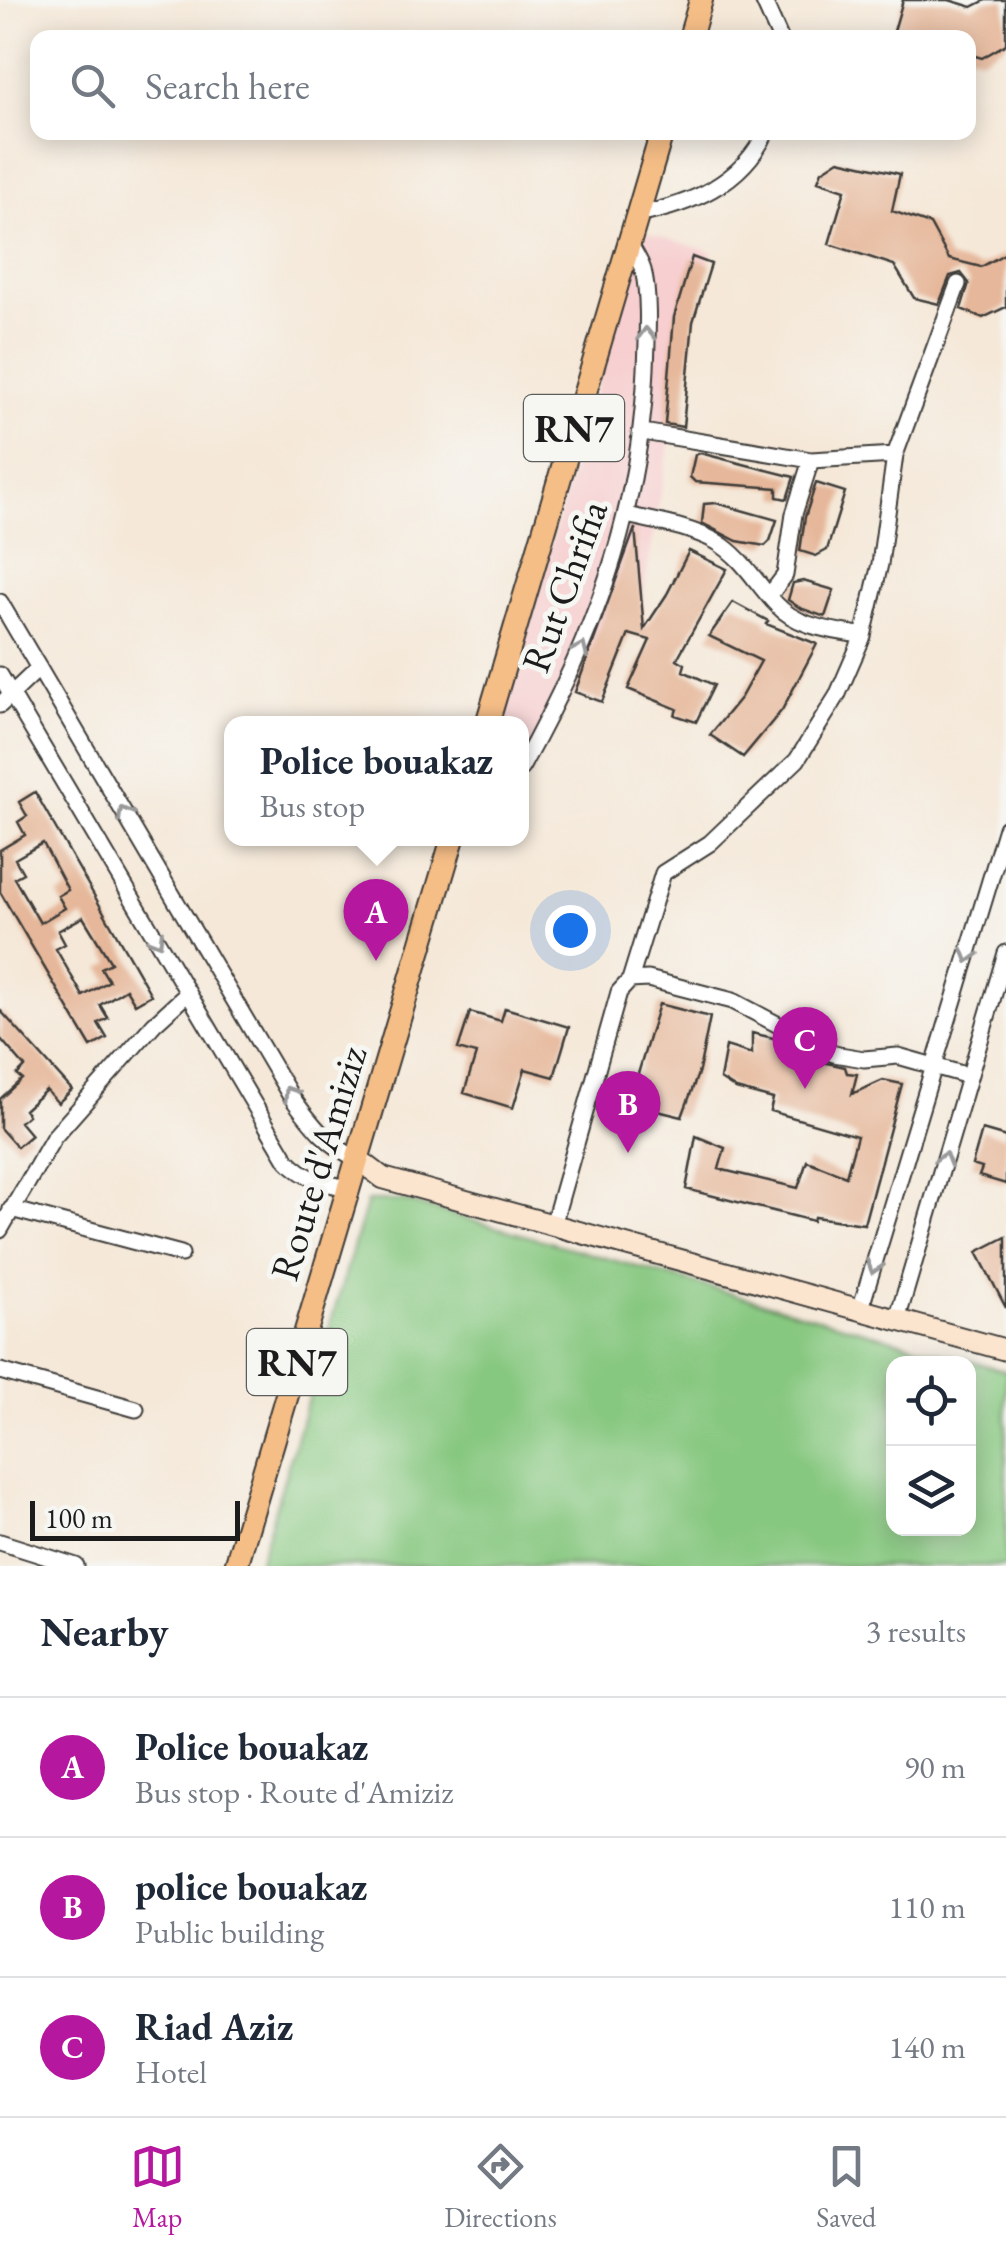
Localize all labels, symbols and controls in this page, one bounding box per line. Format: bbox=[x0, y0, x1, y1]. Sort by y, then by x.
search box bbox=[30, 30, 976, 140]
icon: search bbox=[65, 58, 120, 113]
text: Search here bbox=[145, 61, 310, 110]
one-way arrow bbox=[635, 325, 657, 340]
road number: RN7 bbox=[524, 395, 624, 461]
street label: Rut Chrifia bbox=[509, 493, 619, 679]
one-way arrow bbox=[569, 641, 589, 659]
popup bbox=[224, 716, 529, 846]
text: Police bouakaz bbox=[260, 736, 493, 785]
text: Bus stop bbox=[260, 785, 365, 827]
one-way arrow bbox=[117, 806, 136, 824]
pin: A bbox=[344, 878, 408, 961]
your location bbox=[545, 905, 596, 956]
one-way arrow bbox=[144, 929, 164, 947]
one-way arrow bbox=[960, 946, 981, 963]
pin: C bbox=[772, 1006, 838, 1089]
street label: Route d'Amiziz bbox=[258, 1040, 378, 1286]
pin: B bbox=[596, 1070, 660, 1153]
one-way arrow bbox=[283, 1085, 302, 1103]
one-way arrow bbox=[932, 1151, 953, 1168]
one-way arrow bbox=[865, 1257, 886, 1274]
road number: RN7 bbox=[247, 1329, 347, 1395]
map controls bbox=[886, 1356, 976, 1536]
button: locate bbox=[886, 1356, 976, 1446]
button: layers bbox=[886, 1446, 976, 1536]
scale bar bbox=[30, 1496, 240, 1540]
text: 100 m bbox=[45, 1500, 113, 1536]
text: Nearby bbox=[40, 1604, 169, 1659]
text: 3 results bbox=[866, 1610, 966, 1652]
text: Police bouakaz bbox=[135, 1722, 368, 1771]
text: A bbox=[61, 1746, 84, 1788]
text: 90 m bbox=[904, 1746, 966, 1788]
text: Bus stop · Route d'Amiziz bbox=[135, 1771, 453, 1813]
text: police bouakaz bbox=[135, 1862, 367, 1911]
text: B bbox=[62, 1886, 83, 1928]
text: 110 m bbox=[889, 1886, 966, 1928]
text: Public building bbox=[135, 1911, 324, 1953]
text: Riad Aziz bbox=[135, 2002, 293, 2051]
text: C bbox=[61, 2026, 84, 2068]
text: 140 m bbox=[889, 2026, 966, 2068]
text: Hotel bbox=[135, 2051, 207, 2093]
tab: Map bbox=[130, 2139, 185, 2235]
tab: Directions bbox=[444, 2139, 557, 2235]
tab: Saved bbox=[816, 2139, 876, 2235]

